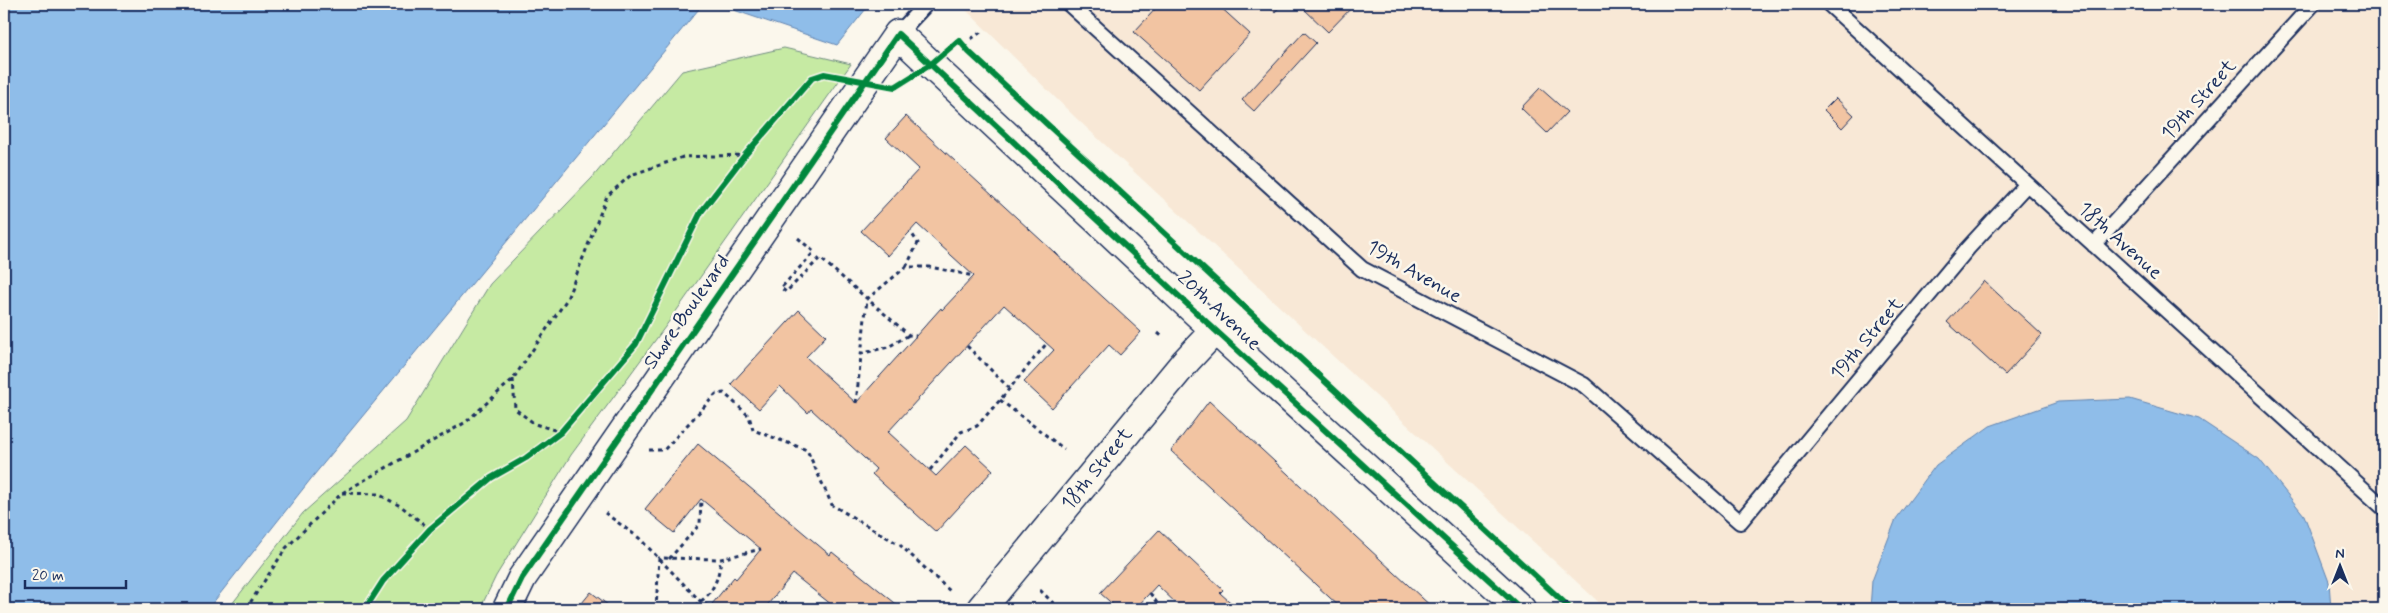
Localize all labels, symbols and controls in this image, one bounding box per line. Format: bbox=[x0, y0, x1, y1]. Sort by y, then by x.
street label: 19th Street bbox=[2155, 53, 2243, 146]
street label: 18th Avenue bbox=[2072, 196, 2168, 286]
street label: 19th Avenue bbox=[1361, 234, 1467, 310]
street label: Shore Boulevard bbox=[637, 249, 737, 375]
street label: 20th Avenue bbox=[1171, 265, 1267, 357]
street label: 19th Street bbox=[1824, 292, 1910, 386]
street label: 18th Street bbox=[1055, 422, 1139, 516]
north arrow bbox=[2316, 540, 2366, 590]
text: N bbox=[2335, 545, 2345, 563]
scale bar bbox=[25, 558, 126, 590]
text: 20 m bbox=[32, 566, 64, 586]

